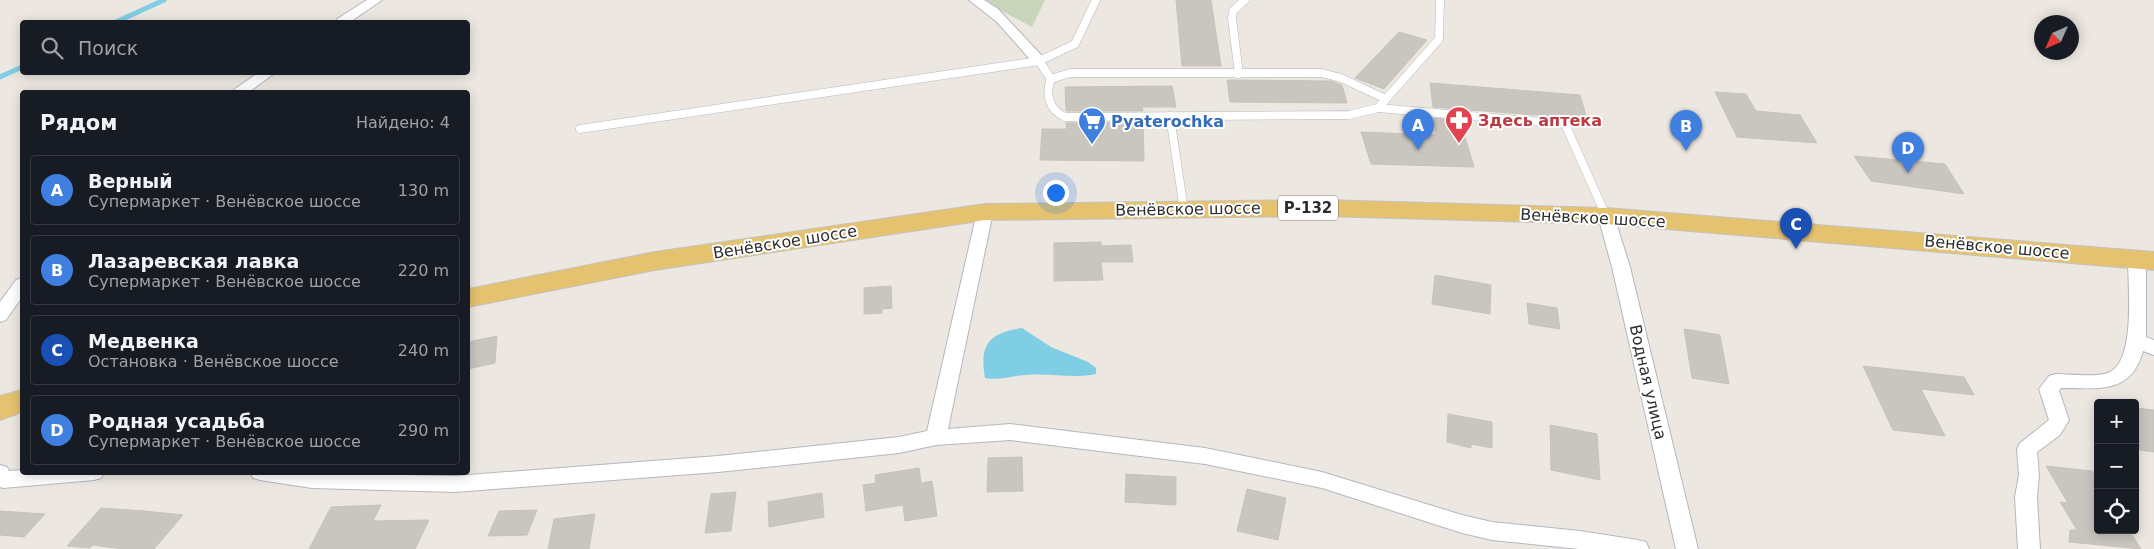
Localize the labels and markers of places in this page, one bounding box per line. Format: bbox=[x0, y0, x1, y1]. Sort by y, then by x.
pharmacy icon: Здесь аптека bbox=[1444, 105, 1474, 144]
supermarket icon: Pyaterochka bbox=[1077, 106, 1107, 145]
pin: A bbox=[1402, 109, 1434, 150]
pin: B bbox=[1670, 110, 1702, 151]
place label: Здесь аптека bbox=[1478, 111, 1602, 130]
place label: Pyaterochka bbox=[1111, 112, 1224, 131]
pin: D bbox=[1892, 132, 1924, 173]
pin: C bbox=[1780, 208, 1812, 249]

